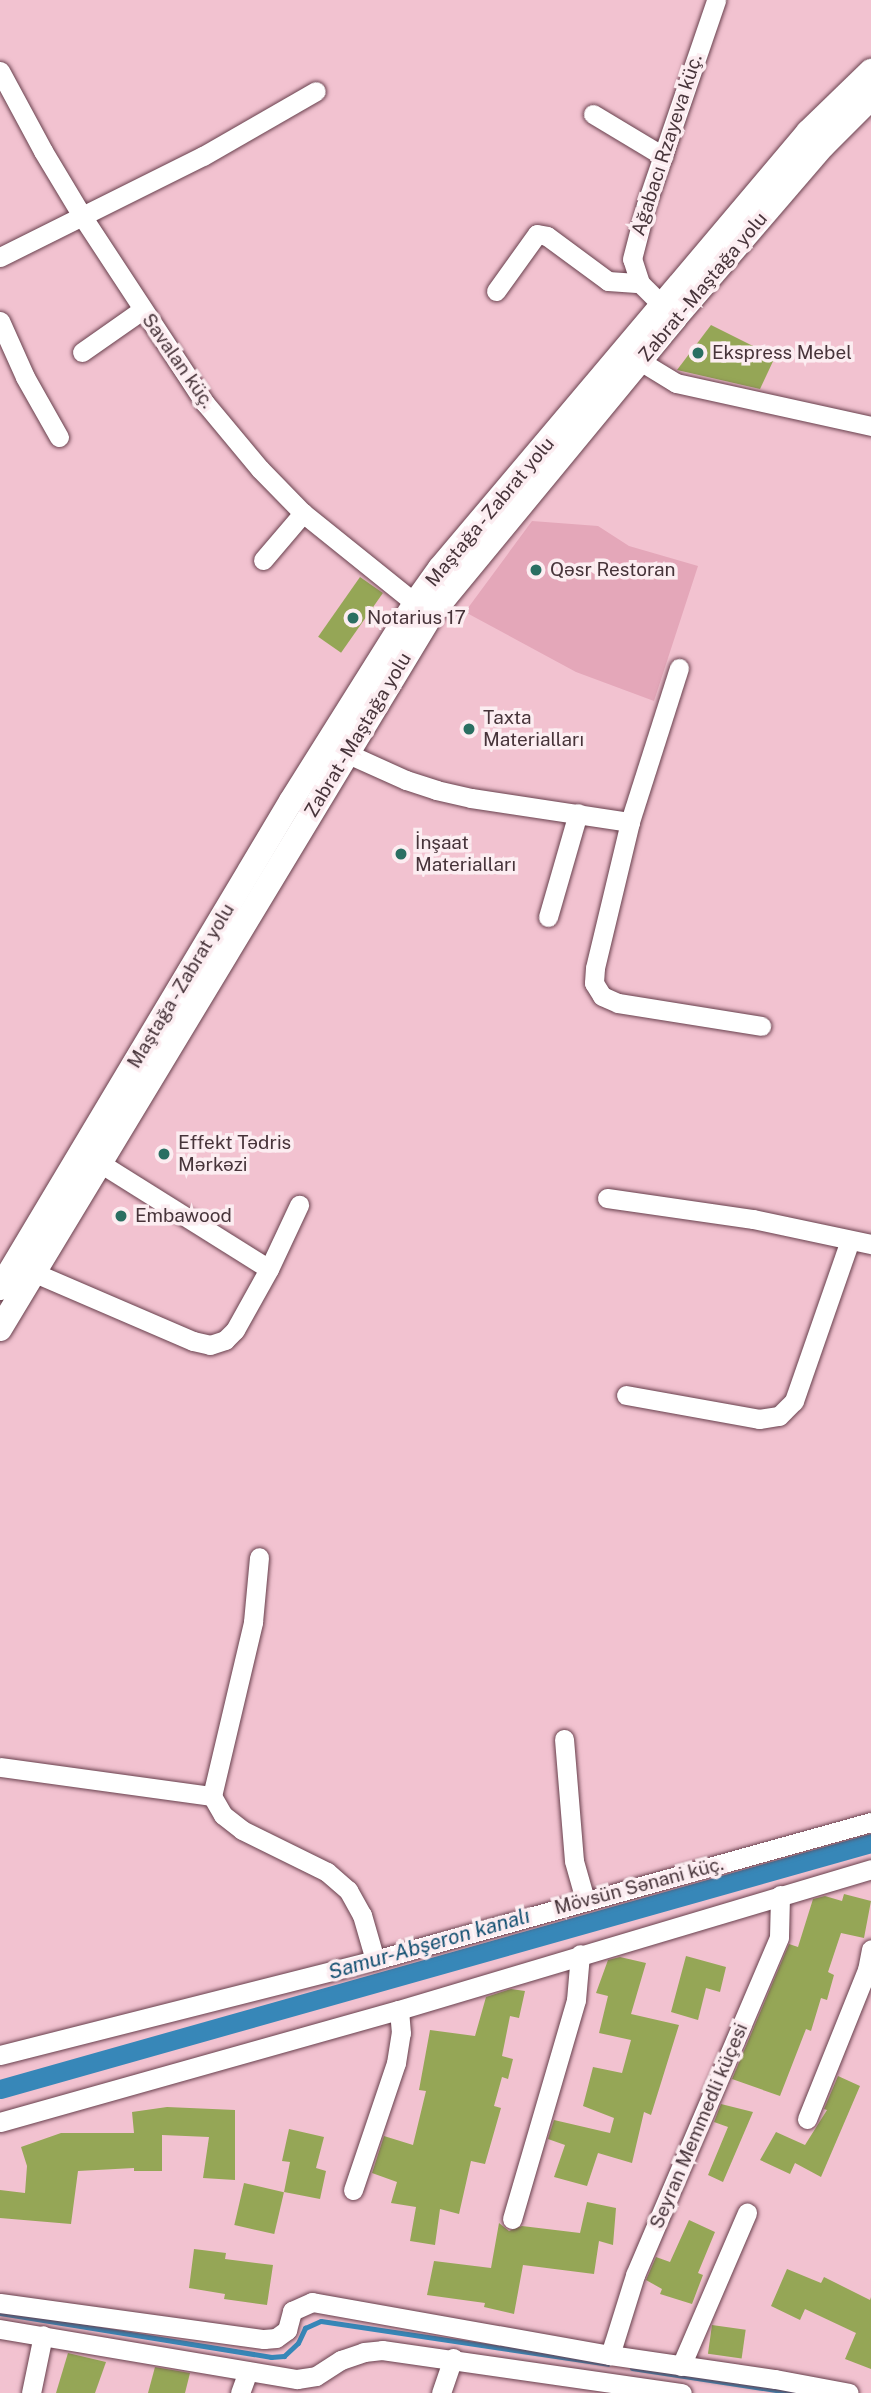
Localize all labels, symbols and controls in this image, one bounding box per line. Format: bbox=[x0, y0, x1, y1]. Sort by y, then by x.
street label: Ağabacı Rzayeva küç. bbox=[627, 51, 707, 239]
street label: Zabrat - Maştağa yolu bbox=[632, 206, 774, 368]
street label: Savalan küç. bbox=[137, 309, 219, 413]
place label: Ekspress Mebel bbox=[712, 342, 852, 364]
marker: Ekspress Mebel bbox=[690, 345, 706, 361]
street label: Maştağa - Zabrat yolu bbox=[419, 431, 561, 593]
place label: Qəsr Restoran bbox=[550, 559, 676, 581]
marker: Qəsr Restoran bbox=[528, 562, 544, 578]
place label: Notarius 17 bbox=[367, 607, 466, 629]
marker: Notarius 17 bbox=[345, 610, 361, 626]
street label: Zabrat - Maştağa yolu bbox=[298, 646, 418, 824]
place label: Taxta Materialları bbox=[483, 707, 584, 751]
marker: Taxta Materialları bbox=[461, 721, 477, 737]
place label: İnşaat Materialları bbox=[415, 832, 516, 876]
marker: İnşaat Materialları bbox=[393, 846, 409, 862]
street label: Maştağa - Zabrat yolu bbox=[121, 897, 241, 1075]
place label: Effekt Tədris Mərkəzi bbox=[178, 1132, 291, 1176]
marker: Effekt Tədris Mərkəzi bbox=[156, 1146, 172, 1162]
place label: Embawood bbox=[135, 1205, 232, 1227]
marker: Embawood bbox=[113, 1208, 129, 1224]
street label: Mövsün Sənani küç. bbox=[552, 1852, 726, 1920]
water label: Samur-Abşeron kanalı bbox=[325, 1903, 533, 1985]
street label: Seyran Memmedli küçesi bbox=[645, 2020, 753, 2232]

